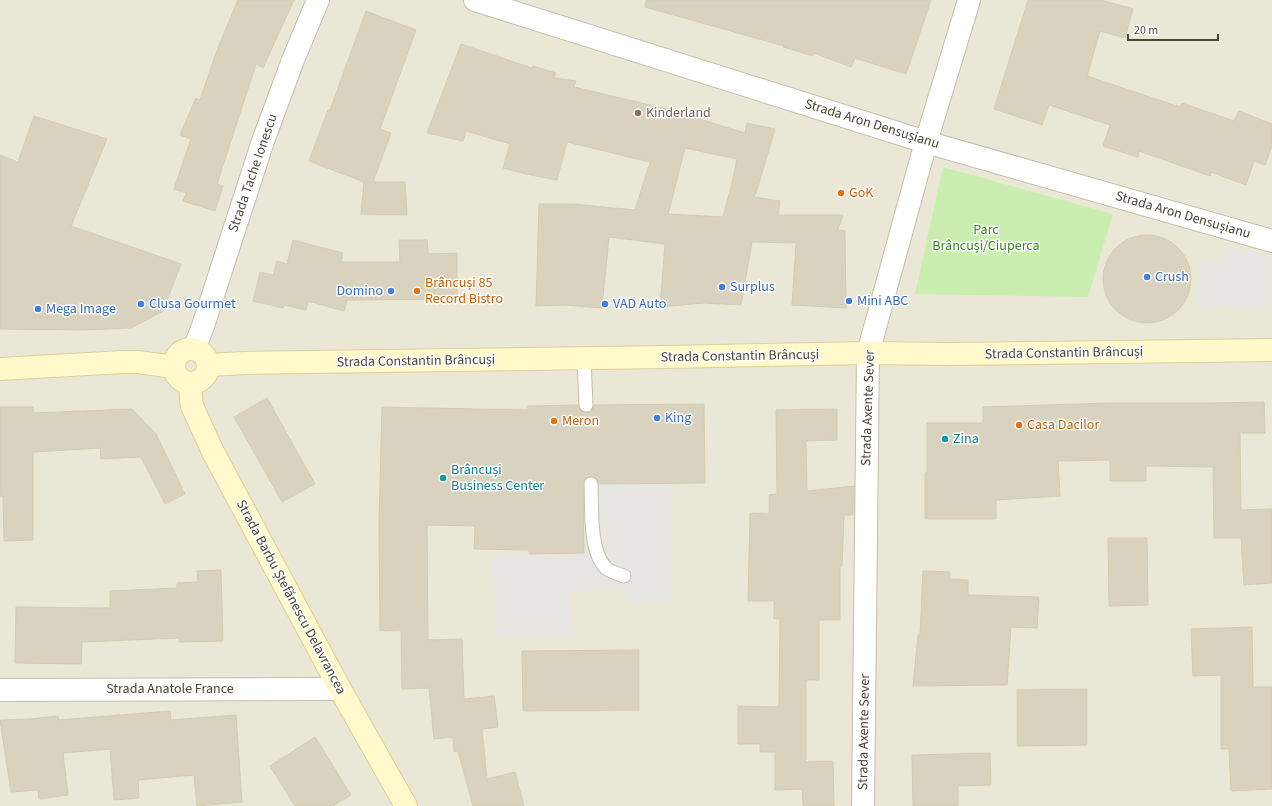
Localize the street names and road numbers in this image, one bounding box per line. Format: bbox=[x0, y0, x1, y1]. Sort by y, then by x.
street label: Strada Aron Densușianu bbox=[802, 94, 942, 154]
street label: Strada Tache Ionescu bbox=[223, 111, 283, 235]
street label: Strada Aron Densușianu bbox=[1113, 186, 1253, 244]
street label: Strada Constantin Brâncuși bbox=[985, 342, 1143, 364]
street label: Strada Constantin Brâncuși bbox=[661, 345, 819, 367]
street label: Strada Axente Sever bbox=[856, 349, 880, 466]
street label: Strada Constantin Brâncuși bbox=[337, 350, 495, 372]
street label: Strada Barbu Ștefănescu Delavrancea bbox=[231, 496, 351, 698]
street label: Strada Axente Sever bbox=[853, 674, 875, 790]
street label: Strada Anatole France bbox=[106, 679, 234, 699]

